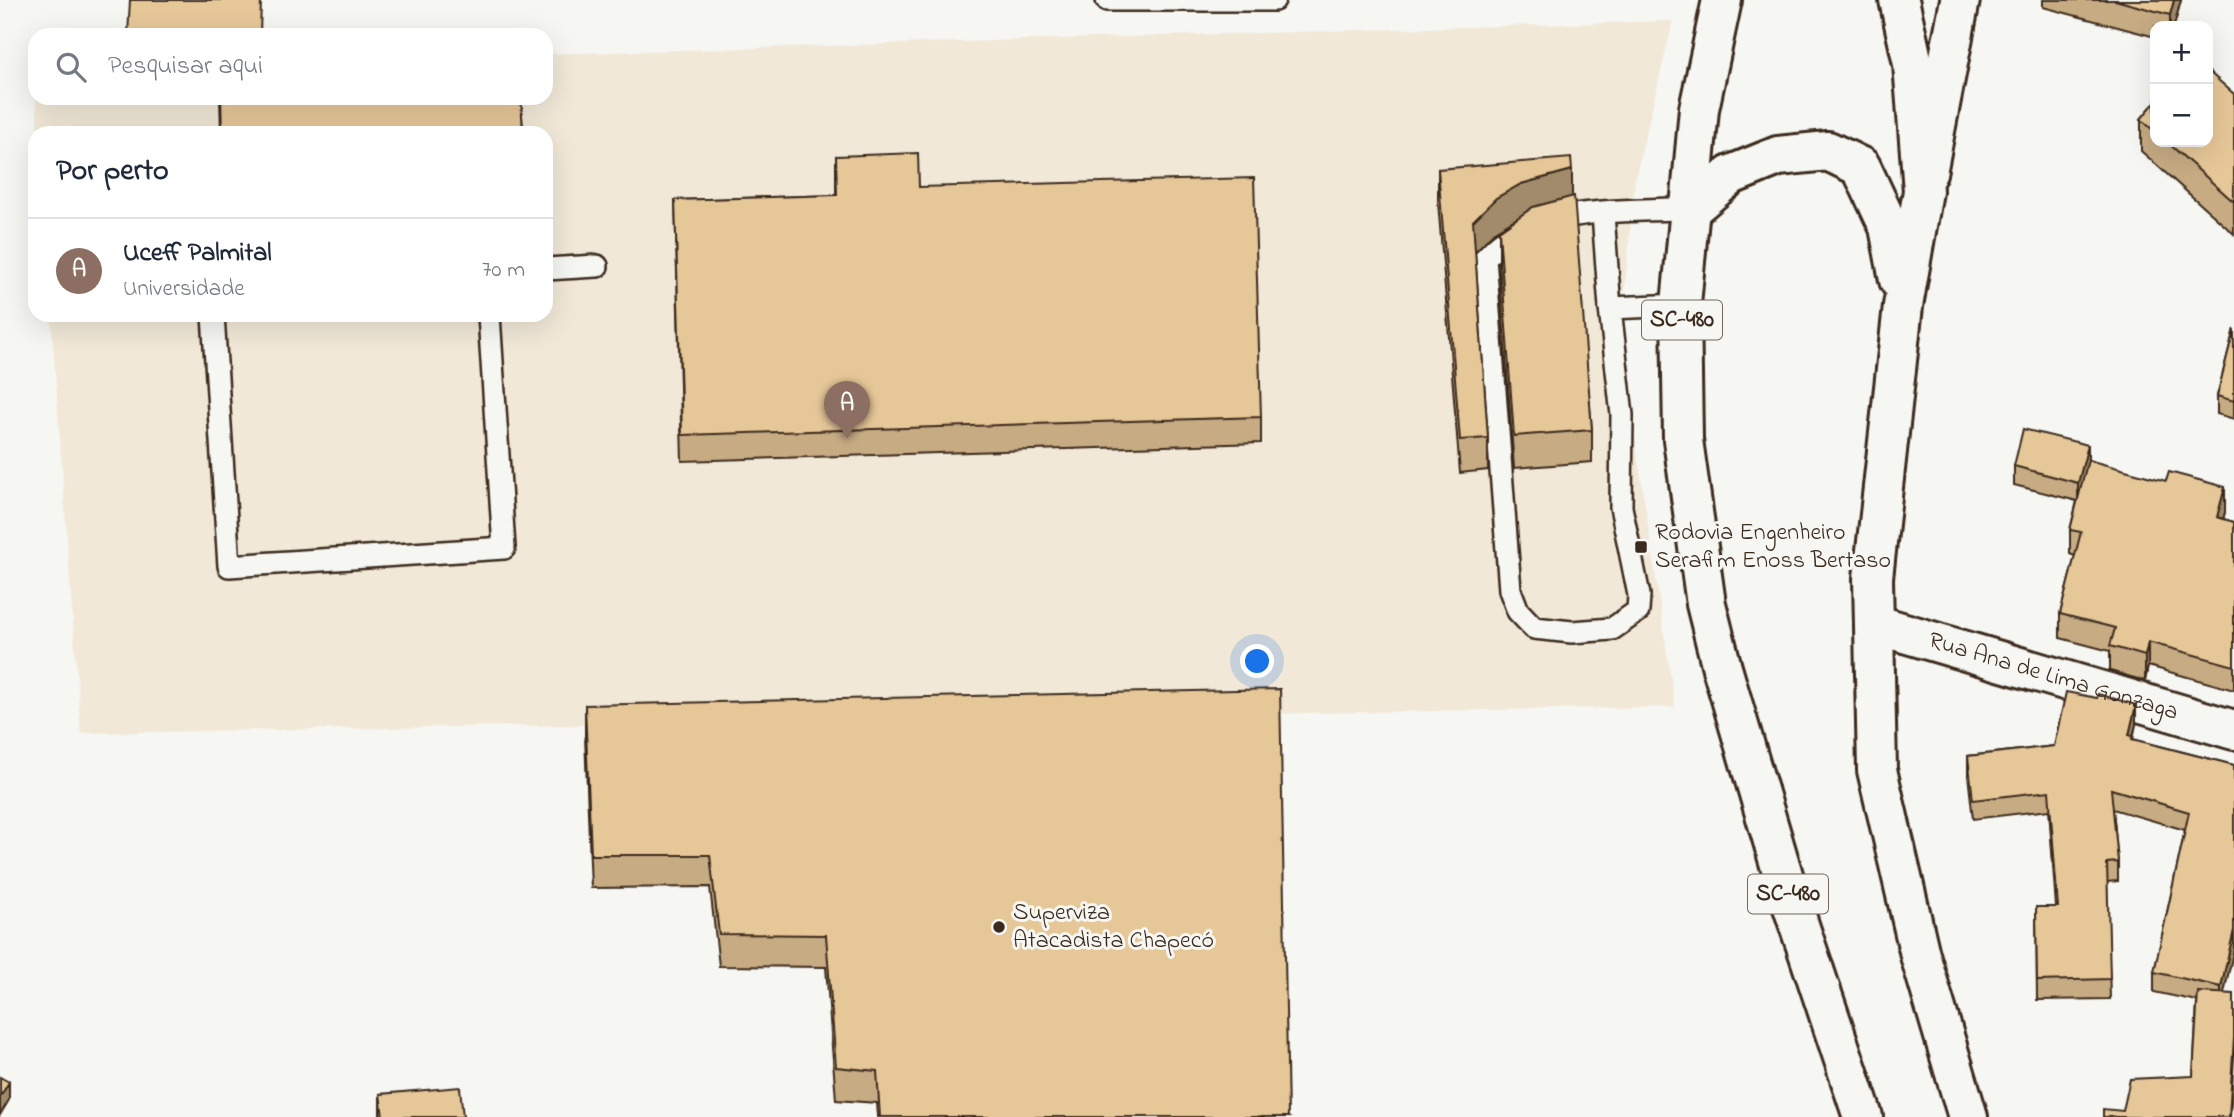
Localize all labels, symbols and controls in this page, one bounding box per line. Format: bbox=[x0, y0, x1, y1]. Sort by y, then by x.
map controls bbox=[2150, 21, 2213, 147]
button: + bbox=[2150, 21, 2213, 84]
search box bbox=[28, 28, 553, 105]
icon: search bbox=[52, 48, 90, 86]
text: Pesquisar aqui bbox=[108, 48, 263, 86]
button: − bbox=[2150, 84, 2213, 147]
text: Por perto bbox=[56, 150, 169, 194]
text: Uceff Palmital bbox=[123, 235, 272, 273]
text: A bbox=[72, 254, 86, 287]
text: 70 m bbox=[482, 254, 525, 287]
text: Universidade bbox=[123, 273, 244, 306]
road number: SC-480 bbox=[1642, 300, 1722, 340]
pin: A bbox=[824, 381, 870, 439]
place label: Rodovia Engenheiro Serafim Enoss Bertaso bbox=[1655, 516, 1891, 579]
marker: Rodovia Engenheiro Serafim Enoss Bertaso bbox=[1633, 539, 1649, 555]
street label: Rua Ana de Lima Gonzaga bbox=[1924, 623, 2182, 730]
your location bbox=[1240, 644, 1274, 678]
road number: SC-480 bbox=[1748, 874, 1828, 914]
place label: Superviza Atacadista Chapecó bbox=[1013, 896, 1214, 959]
marker: Superviza Atacadista Chapecó bbox=[991, 919, 1007, 935]

